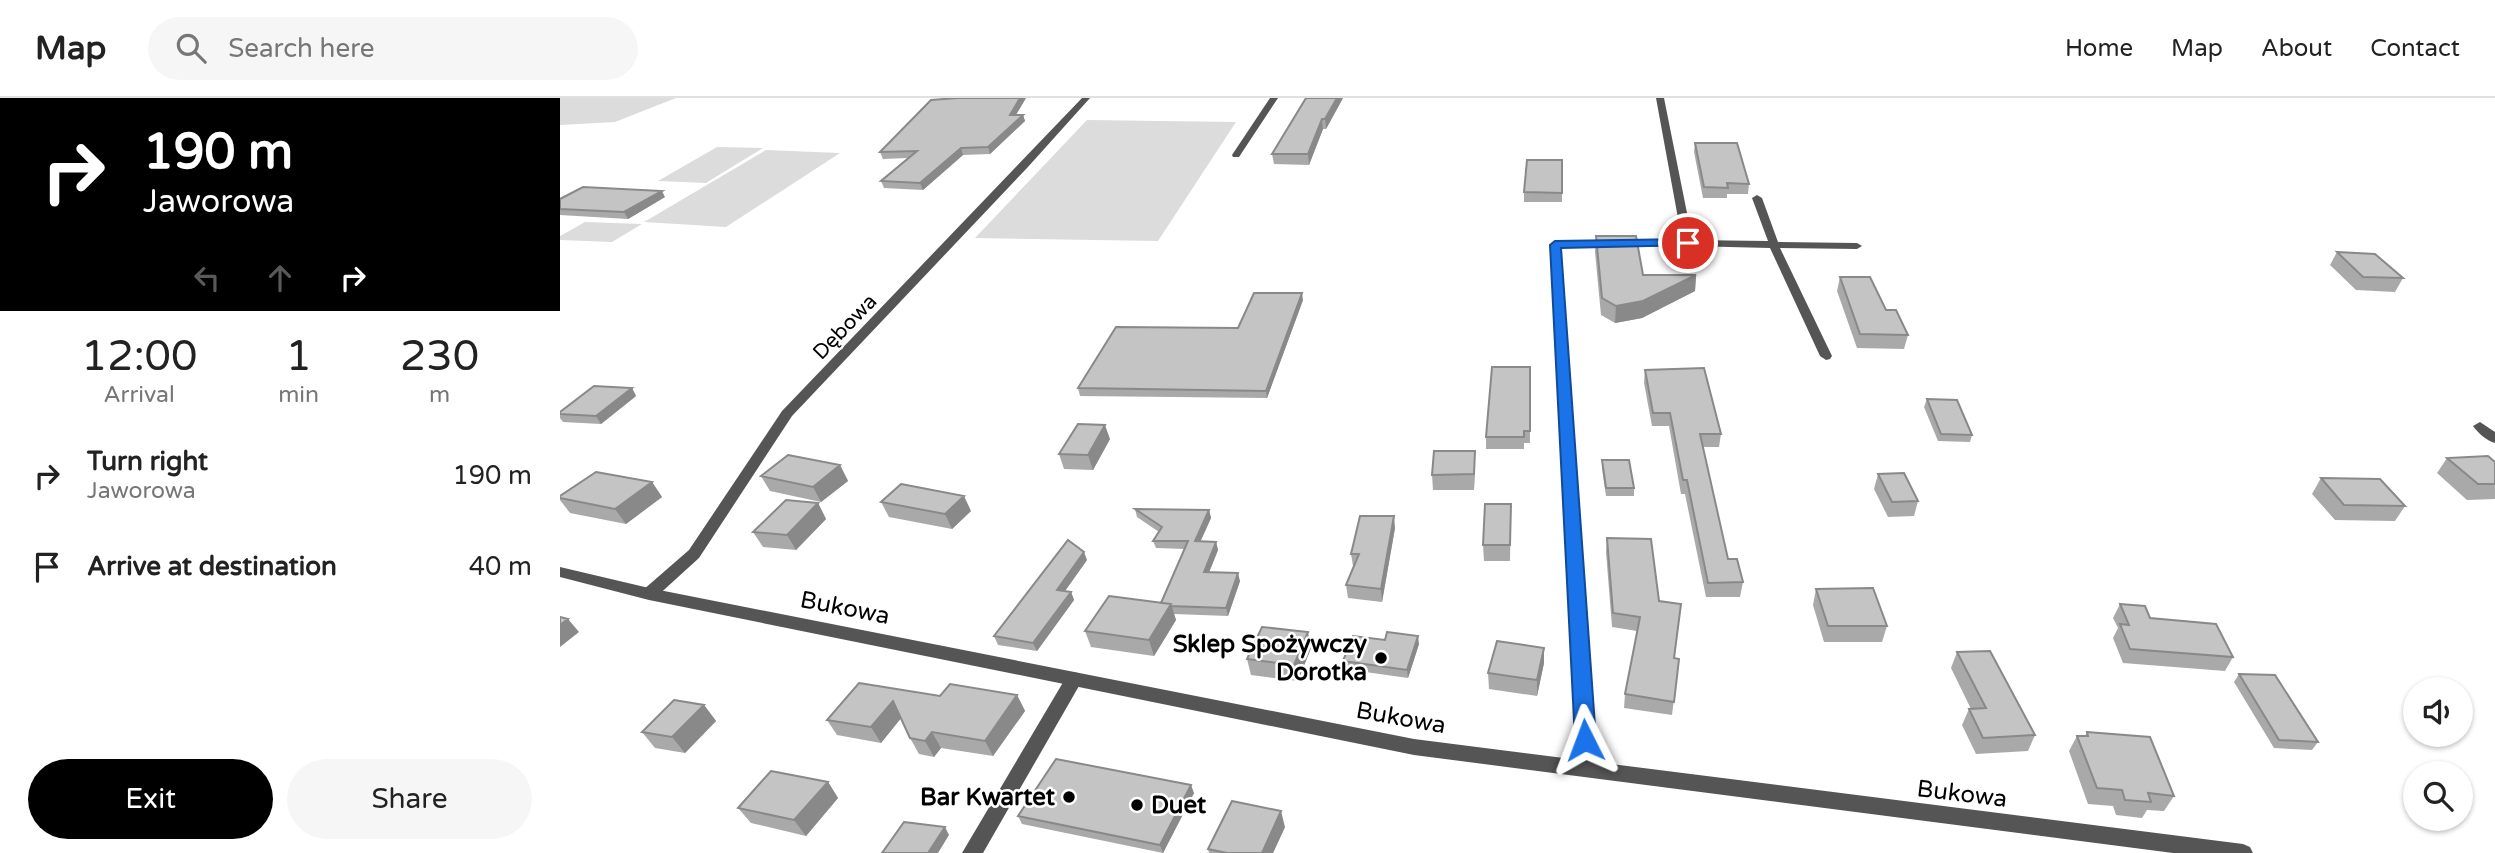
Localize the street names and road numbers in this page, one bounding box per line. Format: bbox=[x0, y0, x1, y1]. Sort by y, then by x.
street label: Dębowa bbox=[808, 289, 882, 365]
street label: Bukowa bbox=[798, 585, 892, 631]
street label: Bukowa bbox=[1354, 696, 1448, 740]
street label: Bukowa bbox=[1915, 774, 2009, 814]

